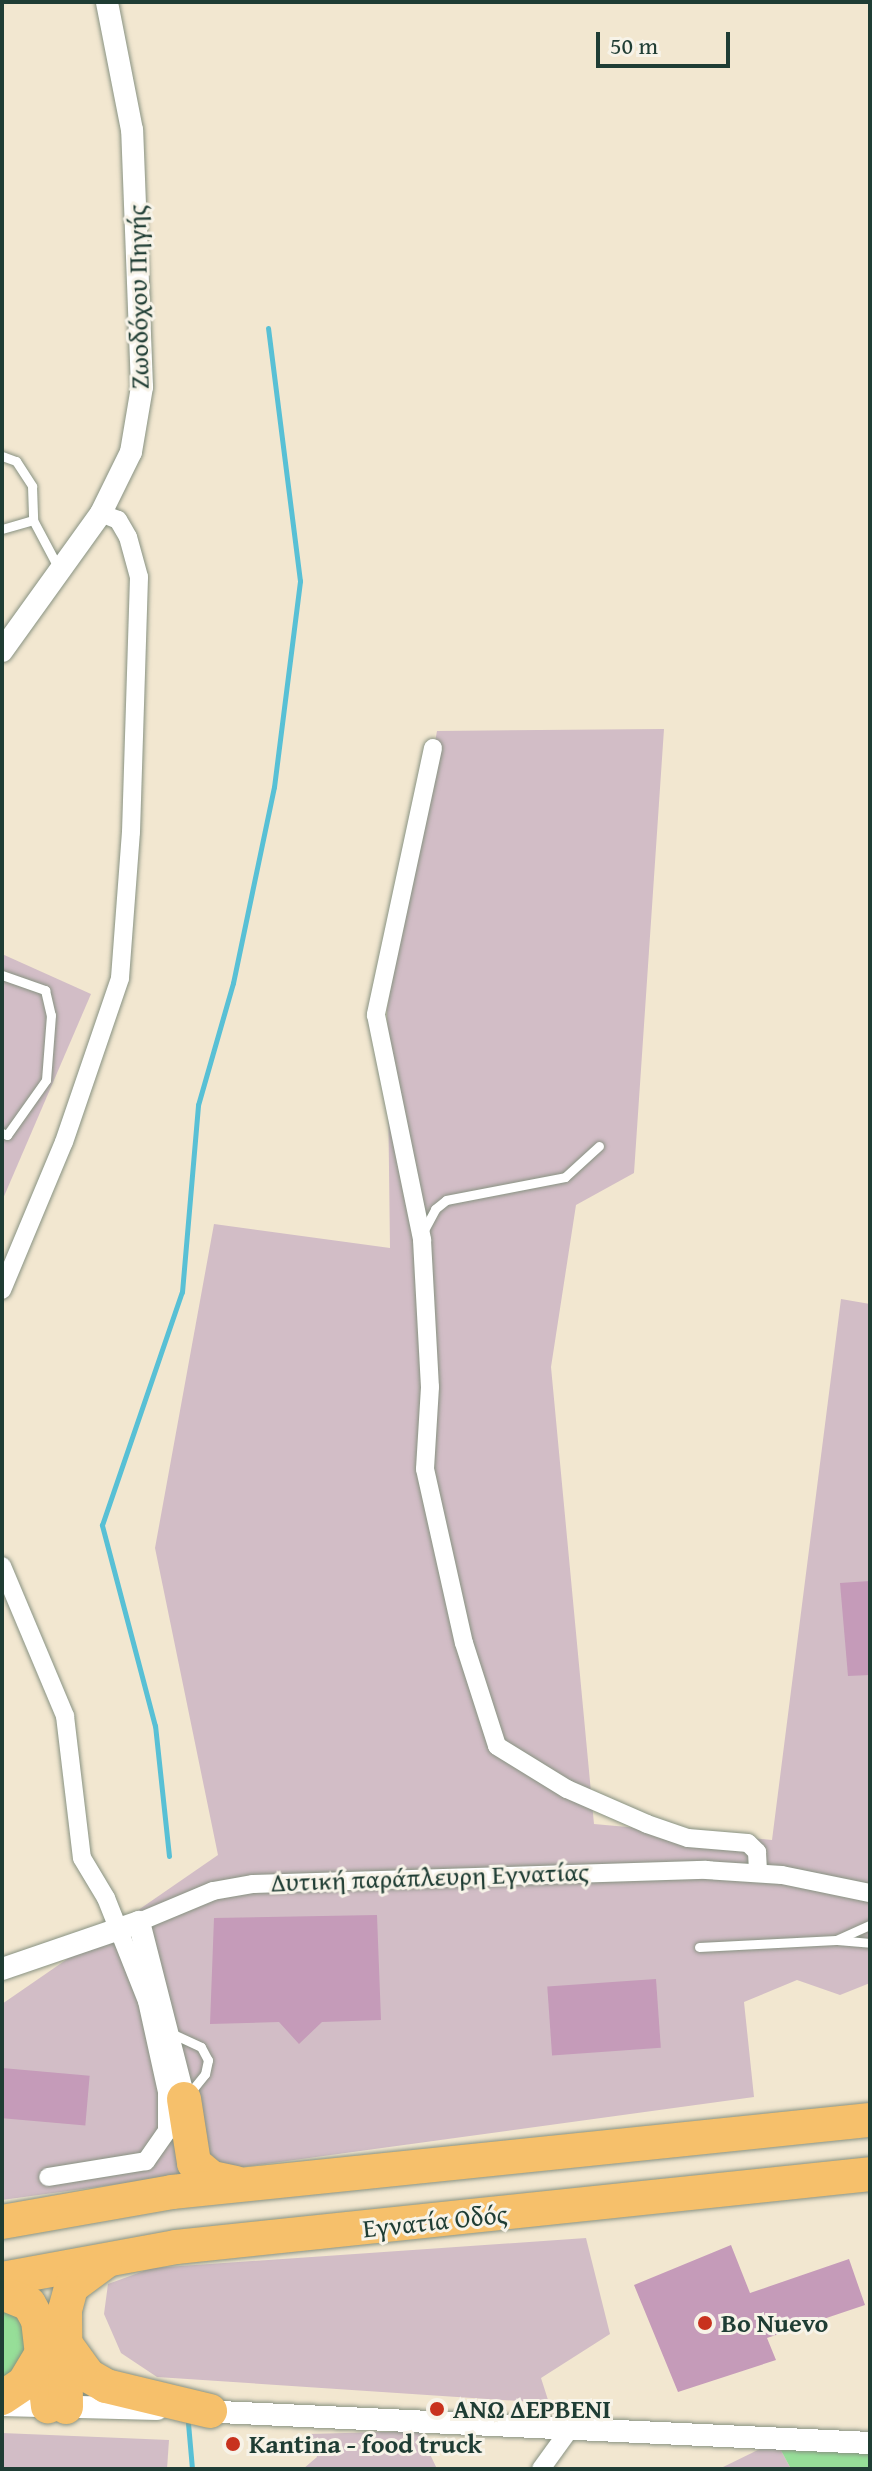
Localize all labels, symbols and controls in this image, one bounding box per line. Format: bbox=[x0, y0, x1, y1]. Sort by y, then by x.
scale bar bbox=[600, 16, 734, 66]
text: 50 m bbox=[610, 28, 658, 63]
street label: Ζωοδόχου Πηγής bbox=[121, 204, 155, 390]
street label: Δυτική παράπλευρη Εγνατίας bbox=[270, 1856, 590, 1898]
street label: Εγνατία Οδός bbox=[361, 2198, 509, 2244]
place label: Bo Nuevo bbox=[721, 2307, 828, 2339]
marker: Bo Nuevo bbox=[696, 2314, 714, 2332]
place label: ΑΝΩ ΔΕΡΒΕΝΙ bbox=[453, 2393, 611, 2425]
marker: ΑΝΩ ΔΕΡΒΕΝΙ bbox=[428, 2400, 446, 2418]
place label: Kantina - food truck bbox=[249, 2428, 482, 2460]
marker: Kantina - food truck bbox=[224, 2435, 242, 2453]

